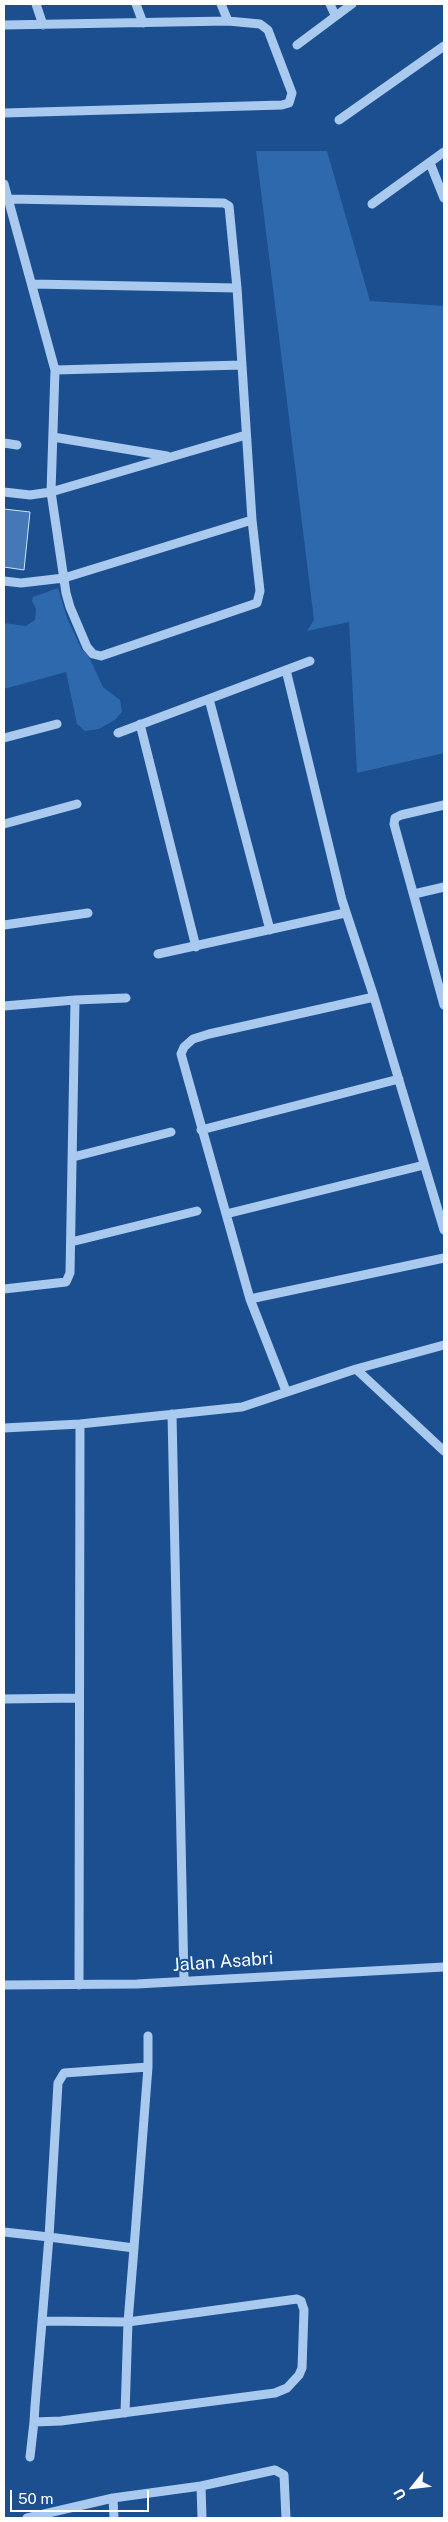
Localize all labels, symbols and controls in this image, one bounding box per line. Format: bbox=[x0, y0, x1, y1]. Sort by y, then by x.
street label: Jalan Asabri bbox=[172, 1948, 274, 1976]
north arrow bbox=[388, 2462, 438, 2512]
scale bar bbox=[12, 2480, 151, 2512]
text: U bbox=[390, 2486, 409, 2503]
text: 50 m bbox=[18, 2490, 53, 2507]

